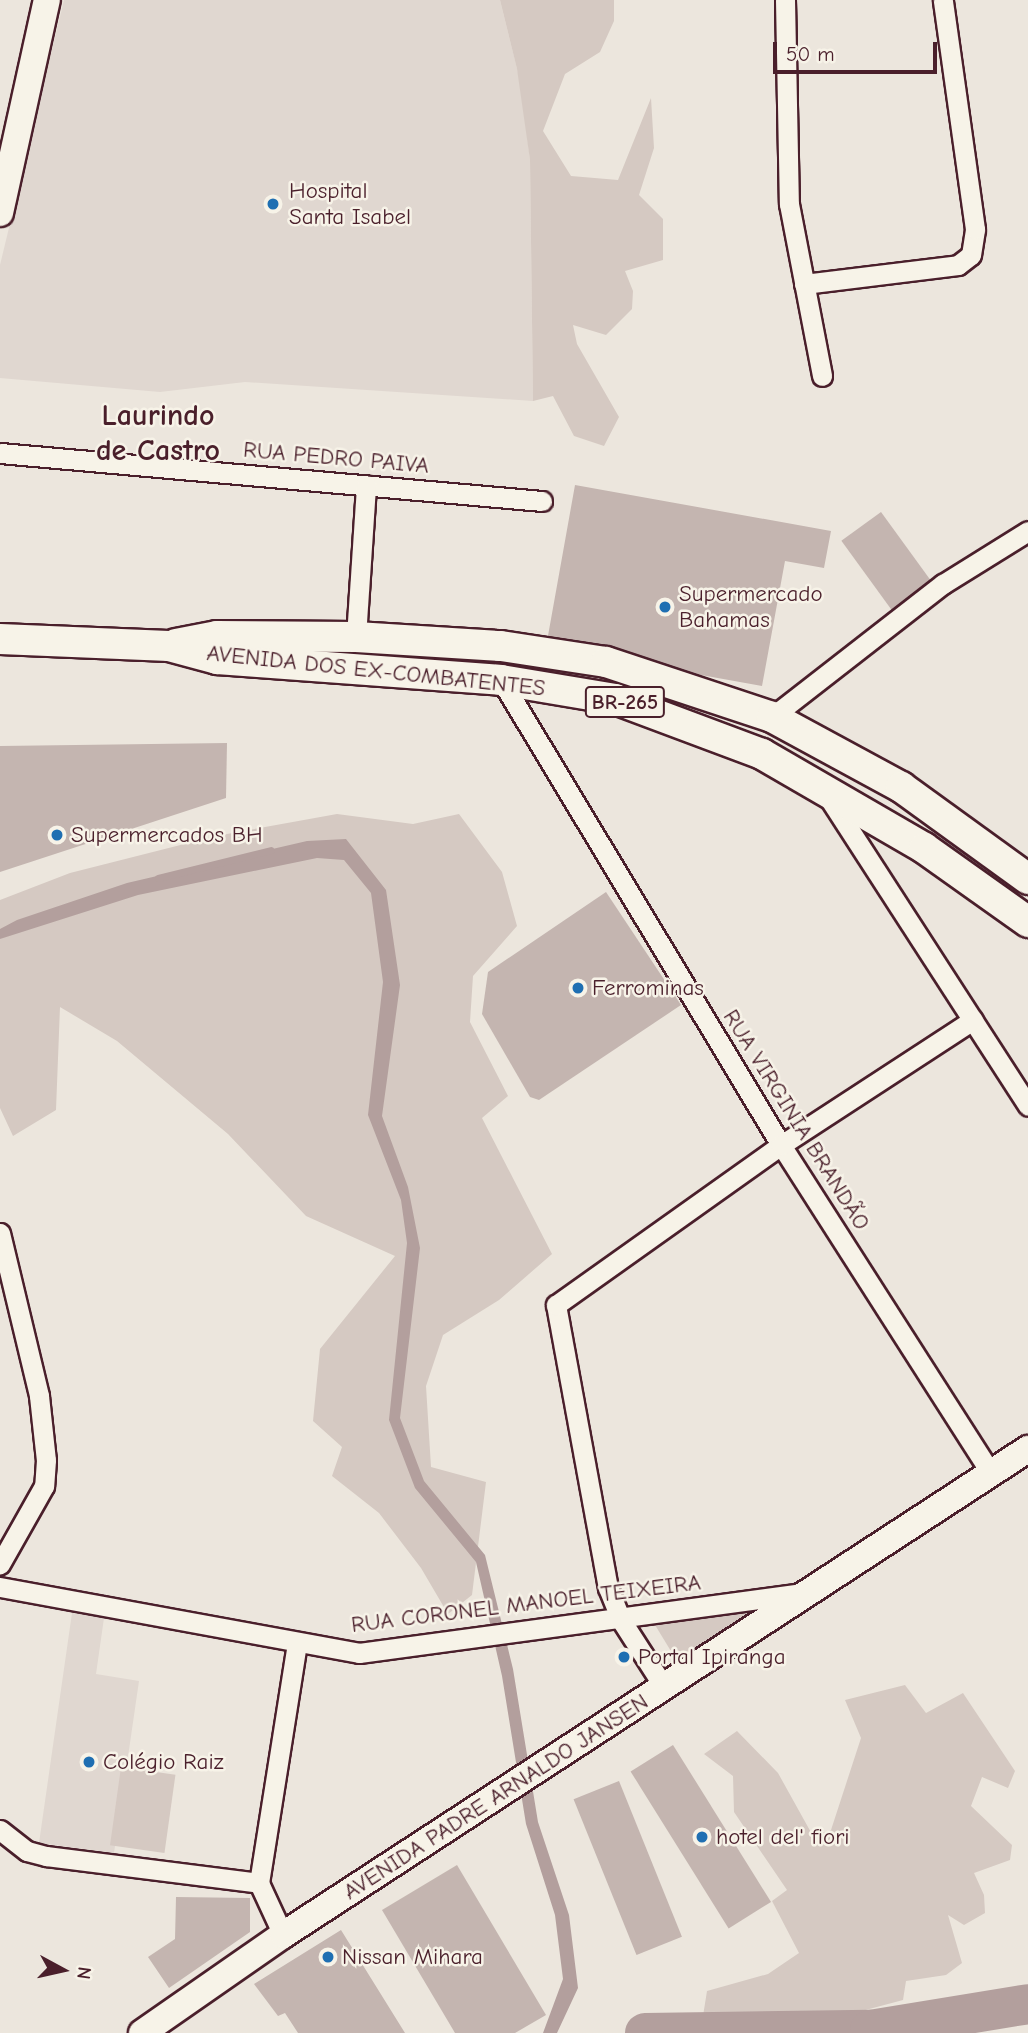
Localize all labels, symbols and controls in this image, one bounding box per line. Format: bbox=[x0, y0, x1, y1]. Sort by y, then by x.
scale bar bbox=[776, 28, 940, 72]
text: 50 m bbox=[786, 42, 835, 66]
place label: Hospital Santa Isabel bbox=[289, 177, 411, 231]
marker: Hospital Santa Isabel bbox=[263, 194, 283, 214]
district label: Laurindo de Castro bbox=[96, 398, 220, 468]
street label: RUA PEDRO PAIVA bbox=[242, 436, 430, 480]
place label: Supermercado Bahamas bbox=[679, 580, 823, 634]
marker: Supermercado Bahamas bbox=[657, 599, 673, 615]
street label: AVENIDA DOS EX-COMBATENTES bbox=[205, 639, 547, 703]
road number: BR-265 bbox=[585, 684, 665, 720]
place label: Supermercados BH bbox=[71, 821, 263, 849]
marker: Supermercados BH bbox=[49, 827, 65, 843]
place label: Ferrominas bbox=[592, 974, 704, 1002]
marker: Ferrominas bbox=[570, 980, 586, 996]
street label: RUA VIRGINIA BRANDÃO bbox=[717, 1005, 875, 1235]
street label: RUA CORONEL MANOEL TEIXEIRA bbox=[350, 1569, 702, 1639]
place label: Portal Ipiranga bbox=[638, 1643, 785, 1671]
marker: Portal Ipiranga bbox=[616, 1649, 632, 1665]
street label: AVENIDA PADRE ARNALDO JANSEN bbox=[338, 1688, 654, 1906]
place label: Colégio Raiz bbox=[103, 1748, 224, 1776]
marker: Colégio Raiz bbox=[81, 1754, 97, 1770]
place label: hotel del' fiori bbox=[716, 1823, 850, 1851]
marker: hotel del' fiori bbox=[694, 1829, 710, 1845]
north arrow bbox=[28, 1935, 98, 2005]
place label: Nissan Mihara bbox=[342, 1943, 483, 1971]
marker: Nissan Mihara bbox=[320, 1949, 336, 1965]
text: N bbox=[72, 1965, 96, 1981]

